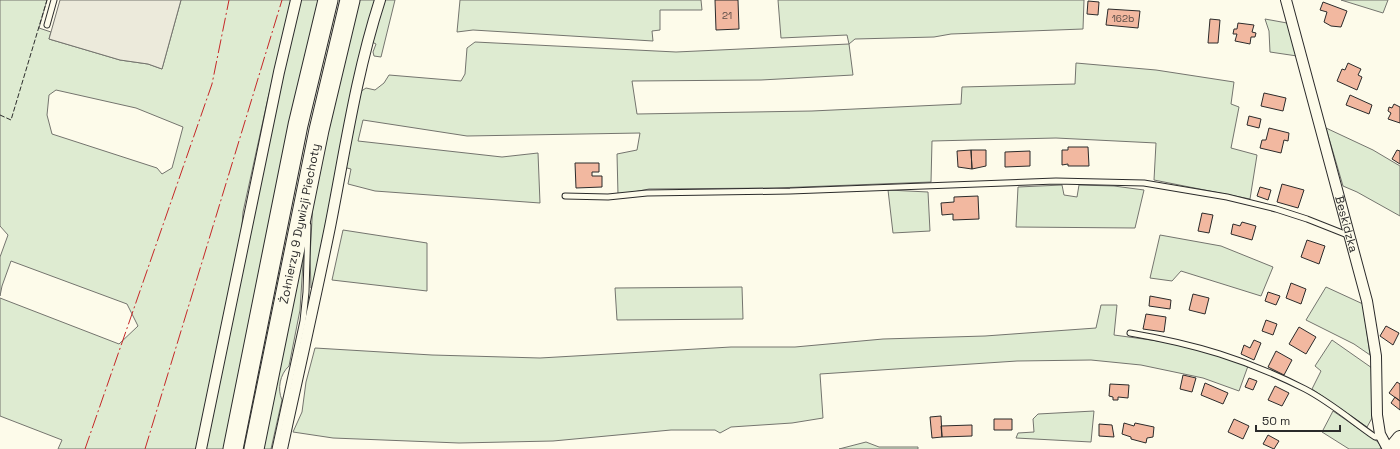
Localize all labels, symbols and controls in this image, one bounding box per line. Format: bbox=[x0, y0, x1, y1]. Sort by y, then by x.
house number: 21 bbox=[722, 9, 732, 22]
house number: 162b bbox=[1112, 12, 1134, 25]
street label: Żołnierzy 9 Dywizji Piechoty bbox=[276, 142, 324, 305]
street label: Beskidzka bbox=[1331, 194, 1362, 254]
scale bar bbox=[1256, 407, 1340, 433]
text: 50 m bbox=[1262, 413, 1290, 429]

